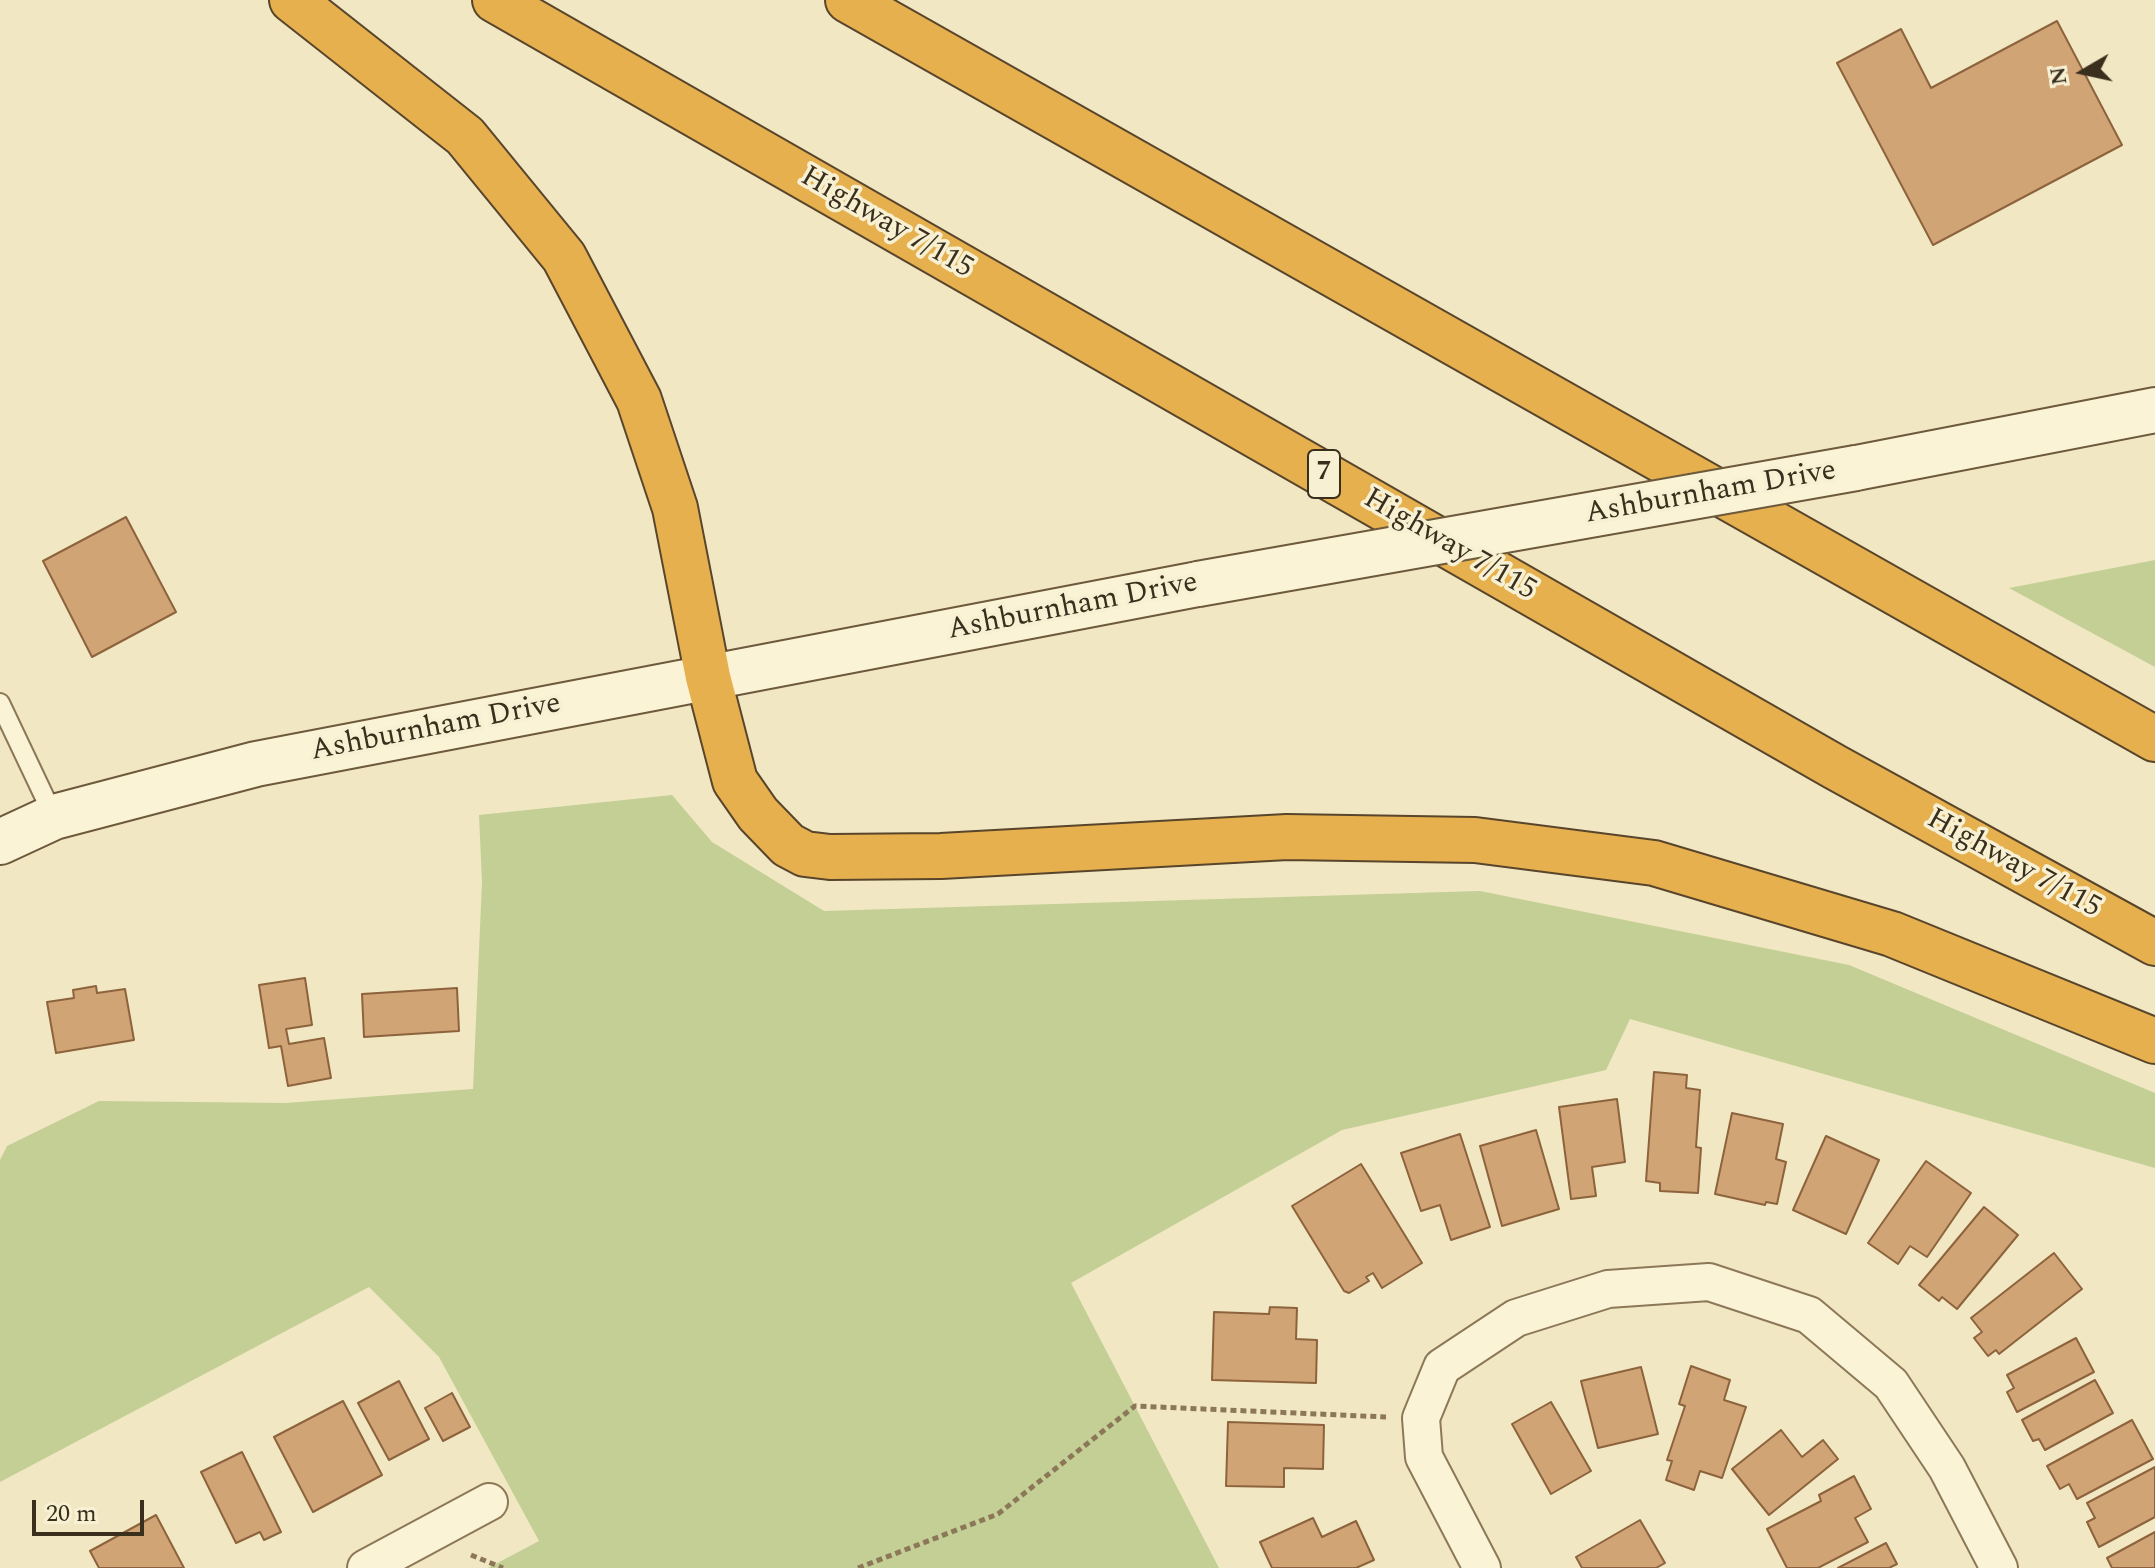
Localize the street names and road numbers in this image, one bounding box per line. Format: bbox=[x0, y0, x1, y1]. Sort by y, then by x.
street label: Highway 7/115 bbox=[793, 160, 979, 288]
road number: 7 bbox=[1308, 450, 1340, 498]
street label: Ashburnham Drive bbox=[1583, 454, 1839, 534]
street label: Highway 7/115 bbox=[1356, 482, 1542, 610]
street label: Ashburnham Drive bbox=[945, 566, 1201, 650]
street label: Ashburnham Drive bbox=[308, 687, 564, 771]
street label: Highway 7/115 bbox=[1920, 802, 2106, 928]

